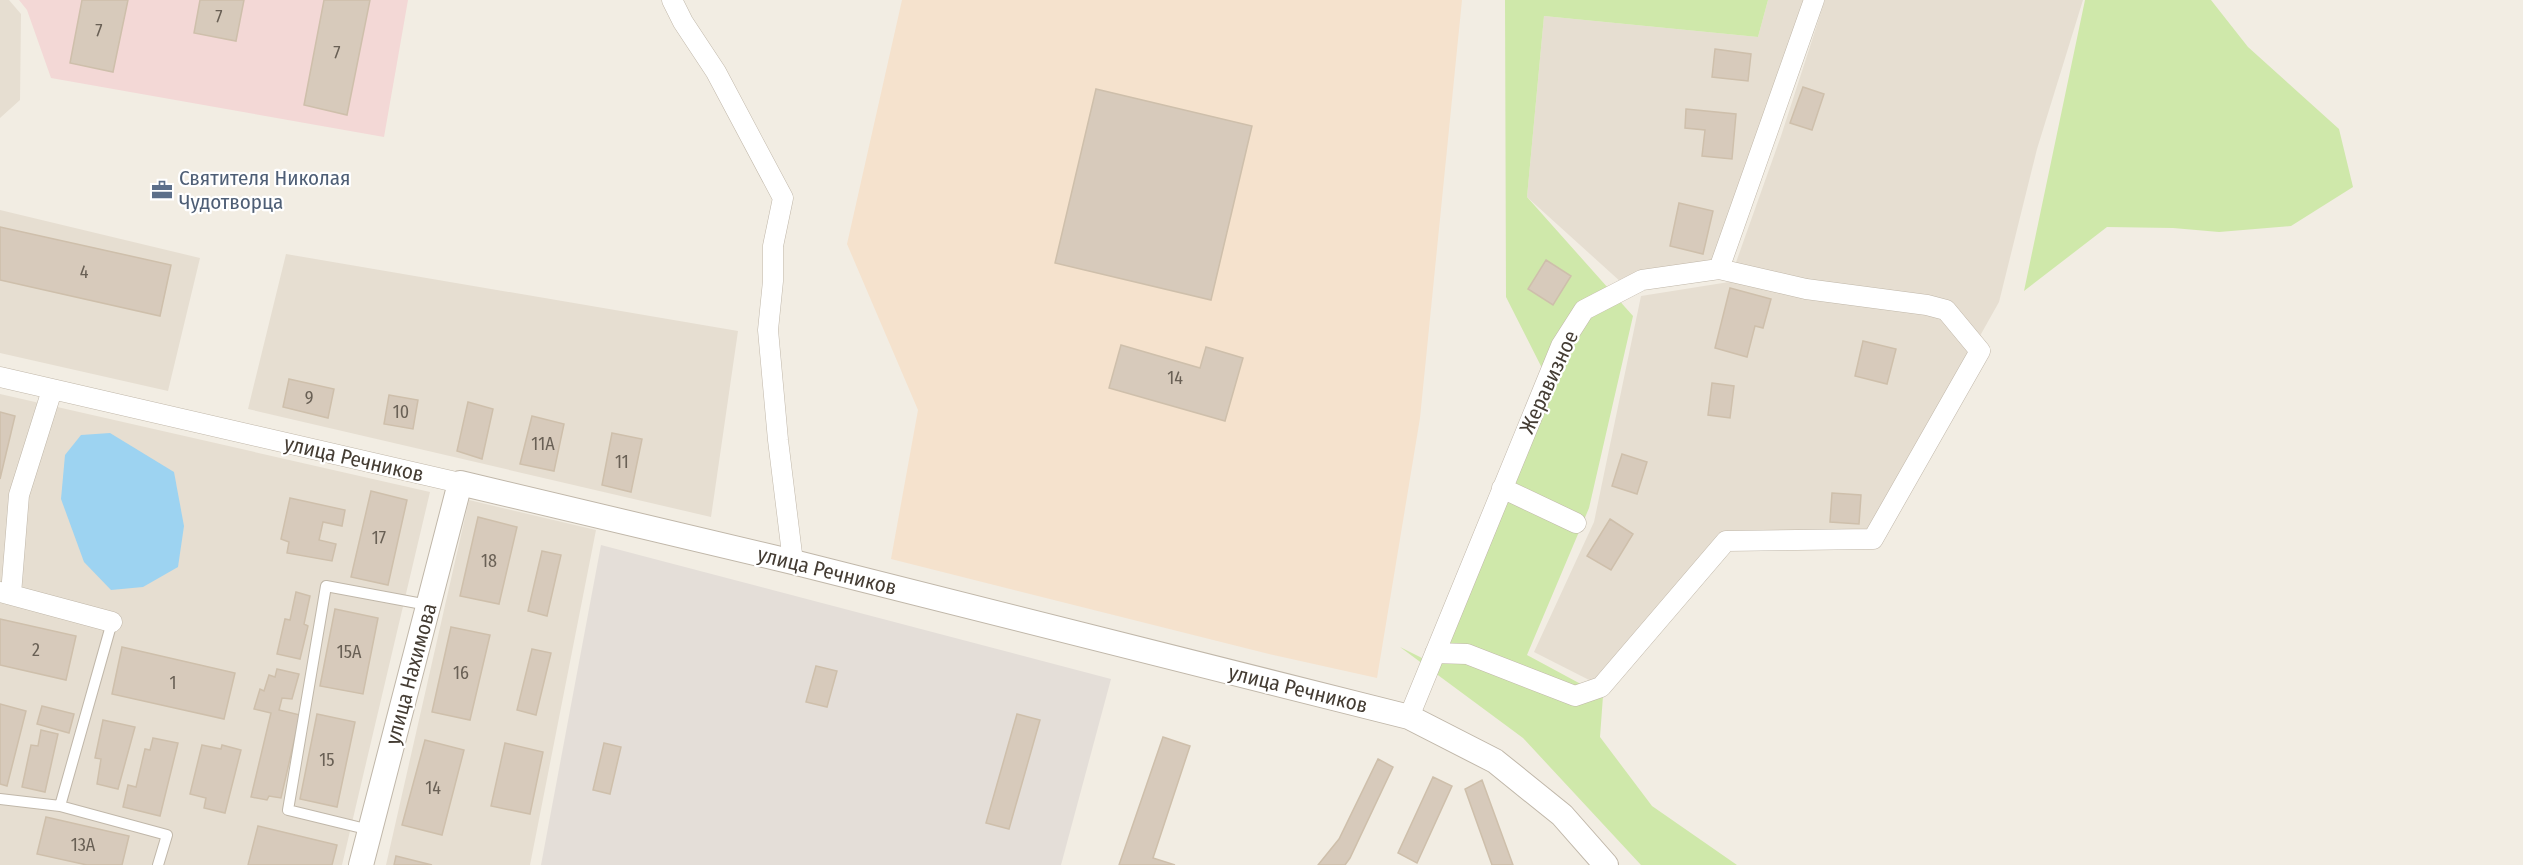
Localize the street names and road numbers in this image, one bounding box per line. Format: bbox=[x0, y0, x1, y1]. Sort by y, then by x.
street label: Жеравизное bbox=[1514, 326, 1584, 438]
street label: улица Речников bbox=[282, 430, 426, 488]
street label: улица Речников bbox=[755, 541, 899, 601]
street label: улица Нахимова bbox=[380, 600, 442, 748]
street label: улица Речников bbox=[1226, 659, 1370, 719]

